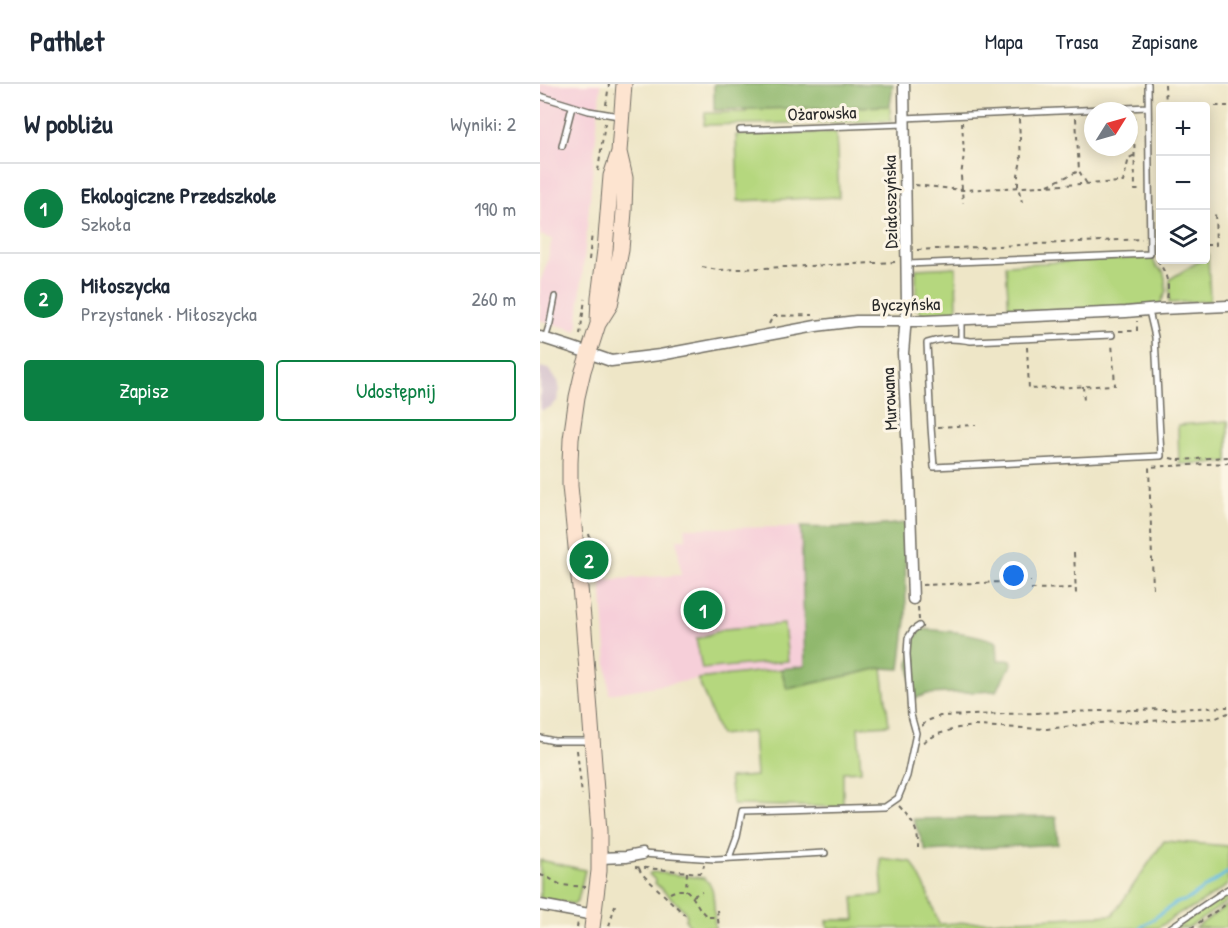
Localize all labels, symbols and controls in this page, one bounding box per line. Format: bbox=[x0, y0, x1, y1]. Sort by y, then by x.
text: Pathlet bbox=[30, 22, 104, 60]
text: Mapa bbox=[985, 27, 1023, 56]
text: Trasa bbox=[1056, 27, 1098, 56]
text: Zapisane bbox=[1131, 27, 1198, 56]
street label: Ożarowska bbox=[787, 99, 857, 127]
north arrow bbox=[1084, 102, 1138, 156]
map controls bbox=[1156, 102, 1210, 264]
button: + bbox=[1156, 102, 1210, 156]
text: W pobliżu bbox=[24, 106, 113, 141]
text: Wyniki: 2 bbox=[450, 110, 516, 137]
street label: Działoszyńska bbox=[877, 155, 903, 249]
button: − bbox=[1156, 156, 1210, 210]
text: Ekologiczne Przedszkole bbox=[81, 180, 276, 210]
text: 1 bbox=[40, 195, 47, 222]
text: 190 m bbox=[474, 195, 516, 222]
text: Szkoła bbox=[81, 210, 131, 237]
button: layers bbox=[1156, 210, 1210, 264]
text: Miłoszycka bbox=[81, 270, 170, 300]
text: 2 bbox=[39, 285, 48, 312]
text: 260 m bbox=[472, 285, 516, 312]
street label: Byczyńska bbox=[871, 291, 941, 317]
text: Przystanek · Miłoszycka bbox=[81, 300, 257, 327]
button: Zapisz bbox=[24, 360, 264, 421]
button: Udostępnij bbox=[276, 360, 516, 421]
street label: Murowana bbox=[875, 367, 903, 431]
pin: 2 bbox=[569, 538, 608, 582]
your location bbox=[999, 561, 1028, 590]
pin: 1 bbox=[684, 588, 722, 632]

